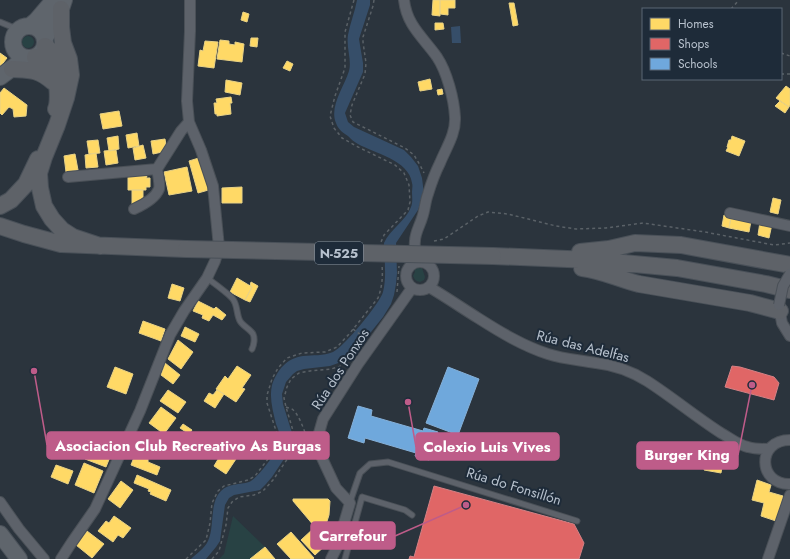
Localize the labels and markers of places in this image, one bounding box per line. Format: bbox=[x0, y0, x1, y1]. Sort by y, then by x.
callout: Asociacion Club Recreativo As Burgas bbox=[47, 432, 329, 459]
callout: Colexio Luis Vives bbox=[416, 433, 559, 460]
callout: Burger King bbox=[637, 442, 738, 469]
callout: Carrefour bbox=[311, 522, 395, 549]

